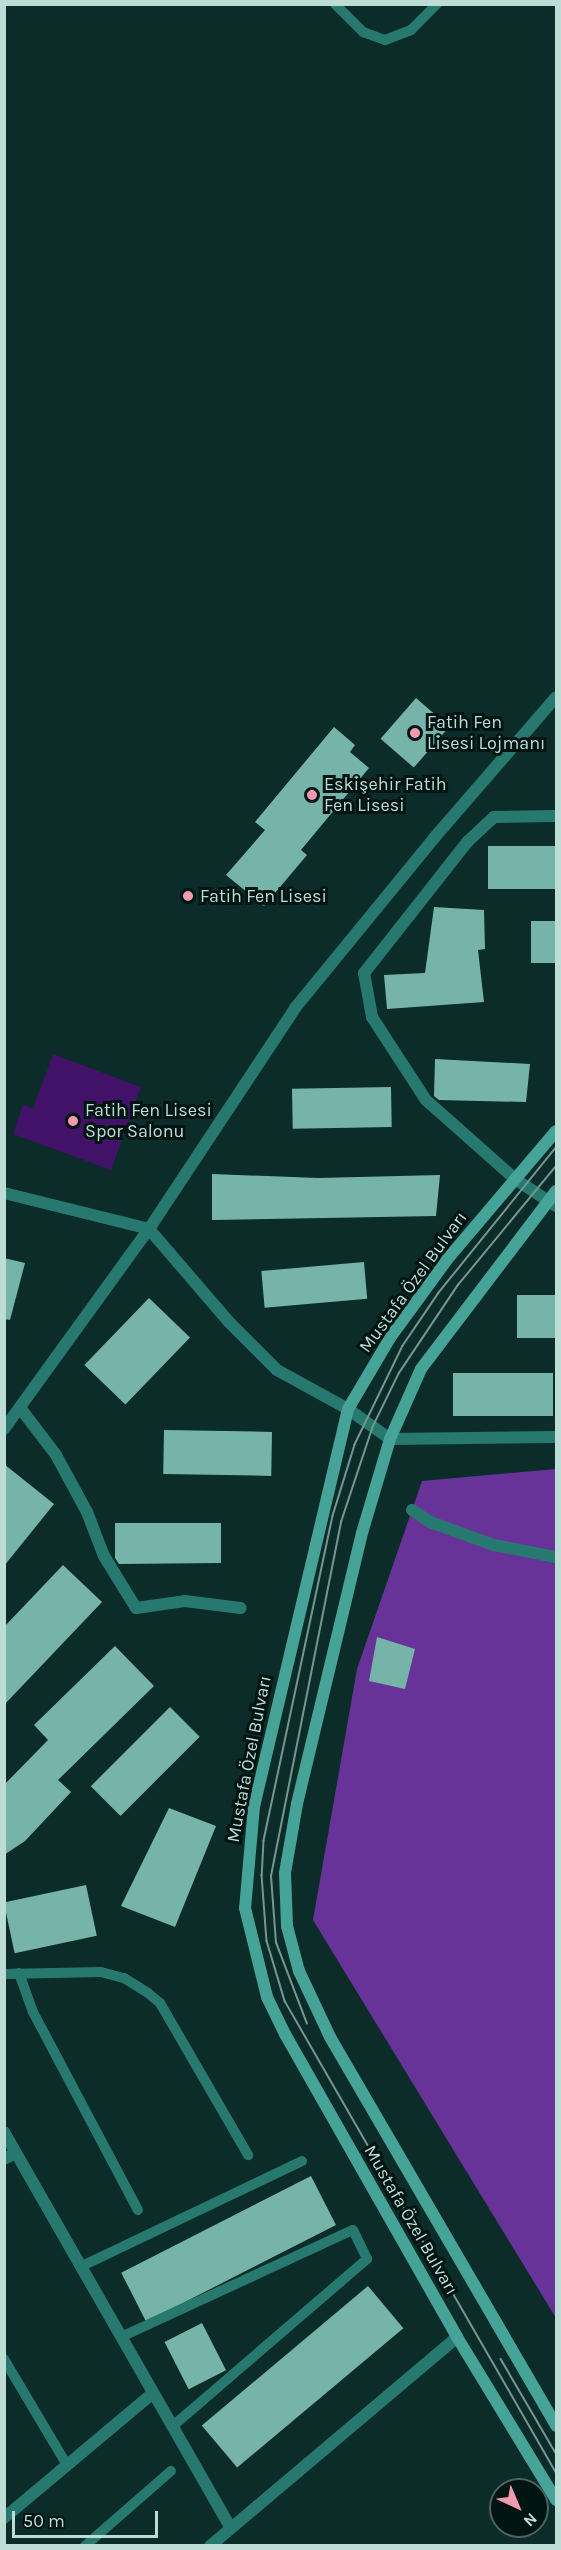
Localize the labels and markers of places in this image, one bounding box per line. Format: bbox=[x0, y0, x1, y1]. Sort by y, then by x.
place label: Fatih Fen Lisesi Lojmanı bbox=[427, 712, 545, 754]
marker: Fatih Fen Lisesi Lojmanı bbox=[408, 726, 422, 740]
place label: Eskişehir Fatih Fen Lisesi bbox=[324, 774, 447, 816]
marker: Eskişehir Fatih Fen Lisesi bbox=[305, 788, 319, 802]
place label: Fatih Fen Lisesi bbox=[200, 885, 327, 907]
marker: Fatih Fen Lisesi bbox=[181, 889, 195, 903]
place label: Fatih Fen Lisesi Spor Salonu bbox=[85, 1100, 212, 1142]
marker: Fatih Fen Lisesi Spor Salonu bbox=[66, 1114, 80, 1128]

